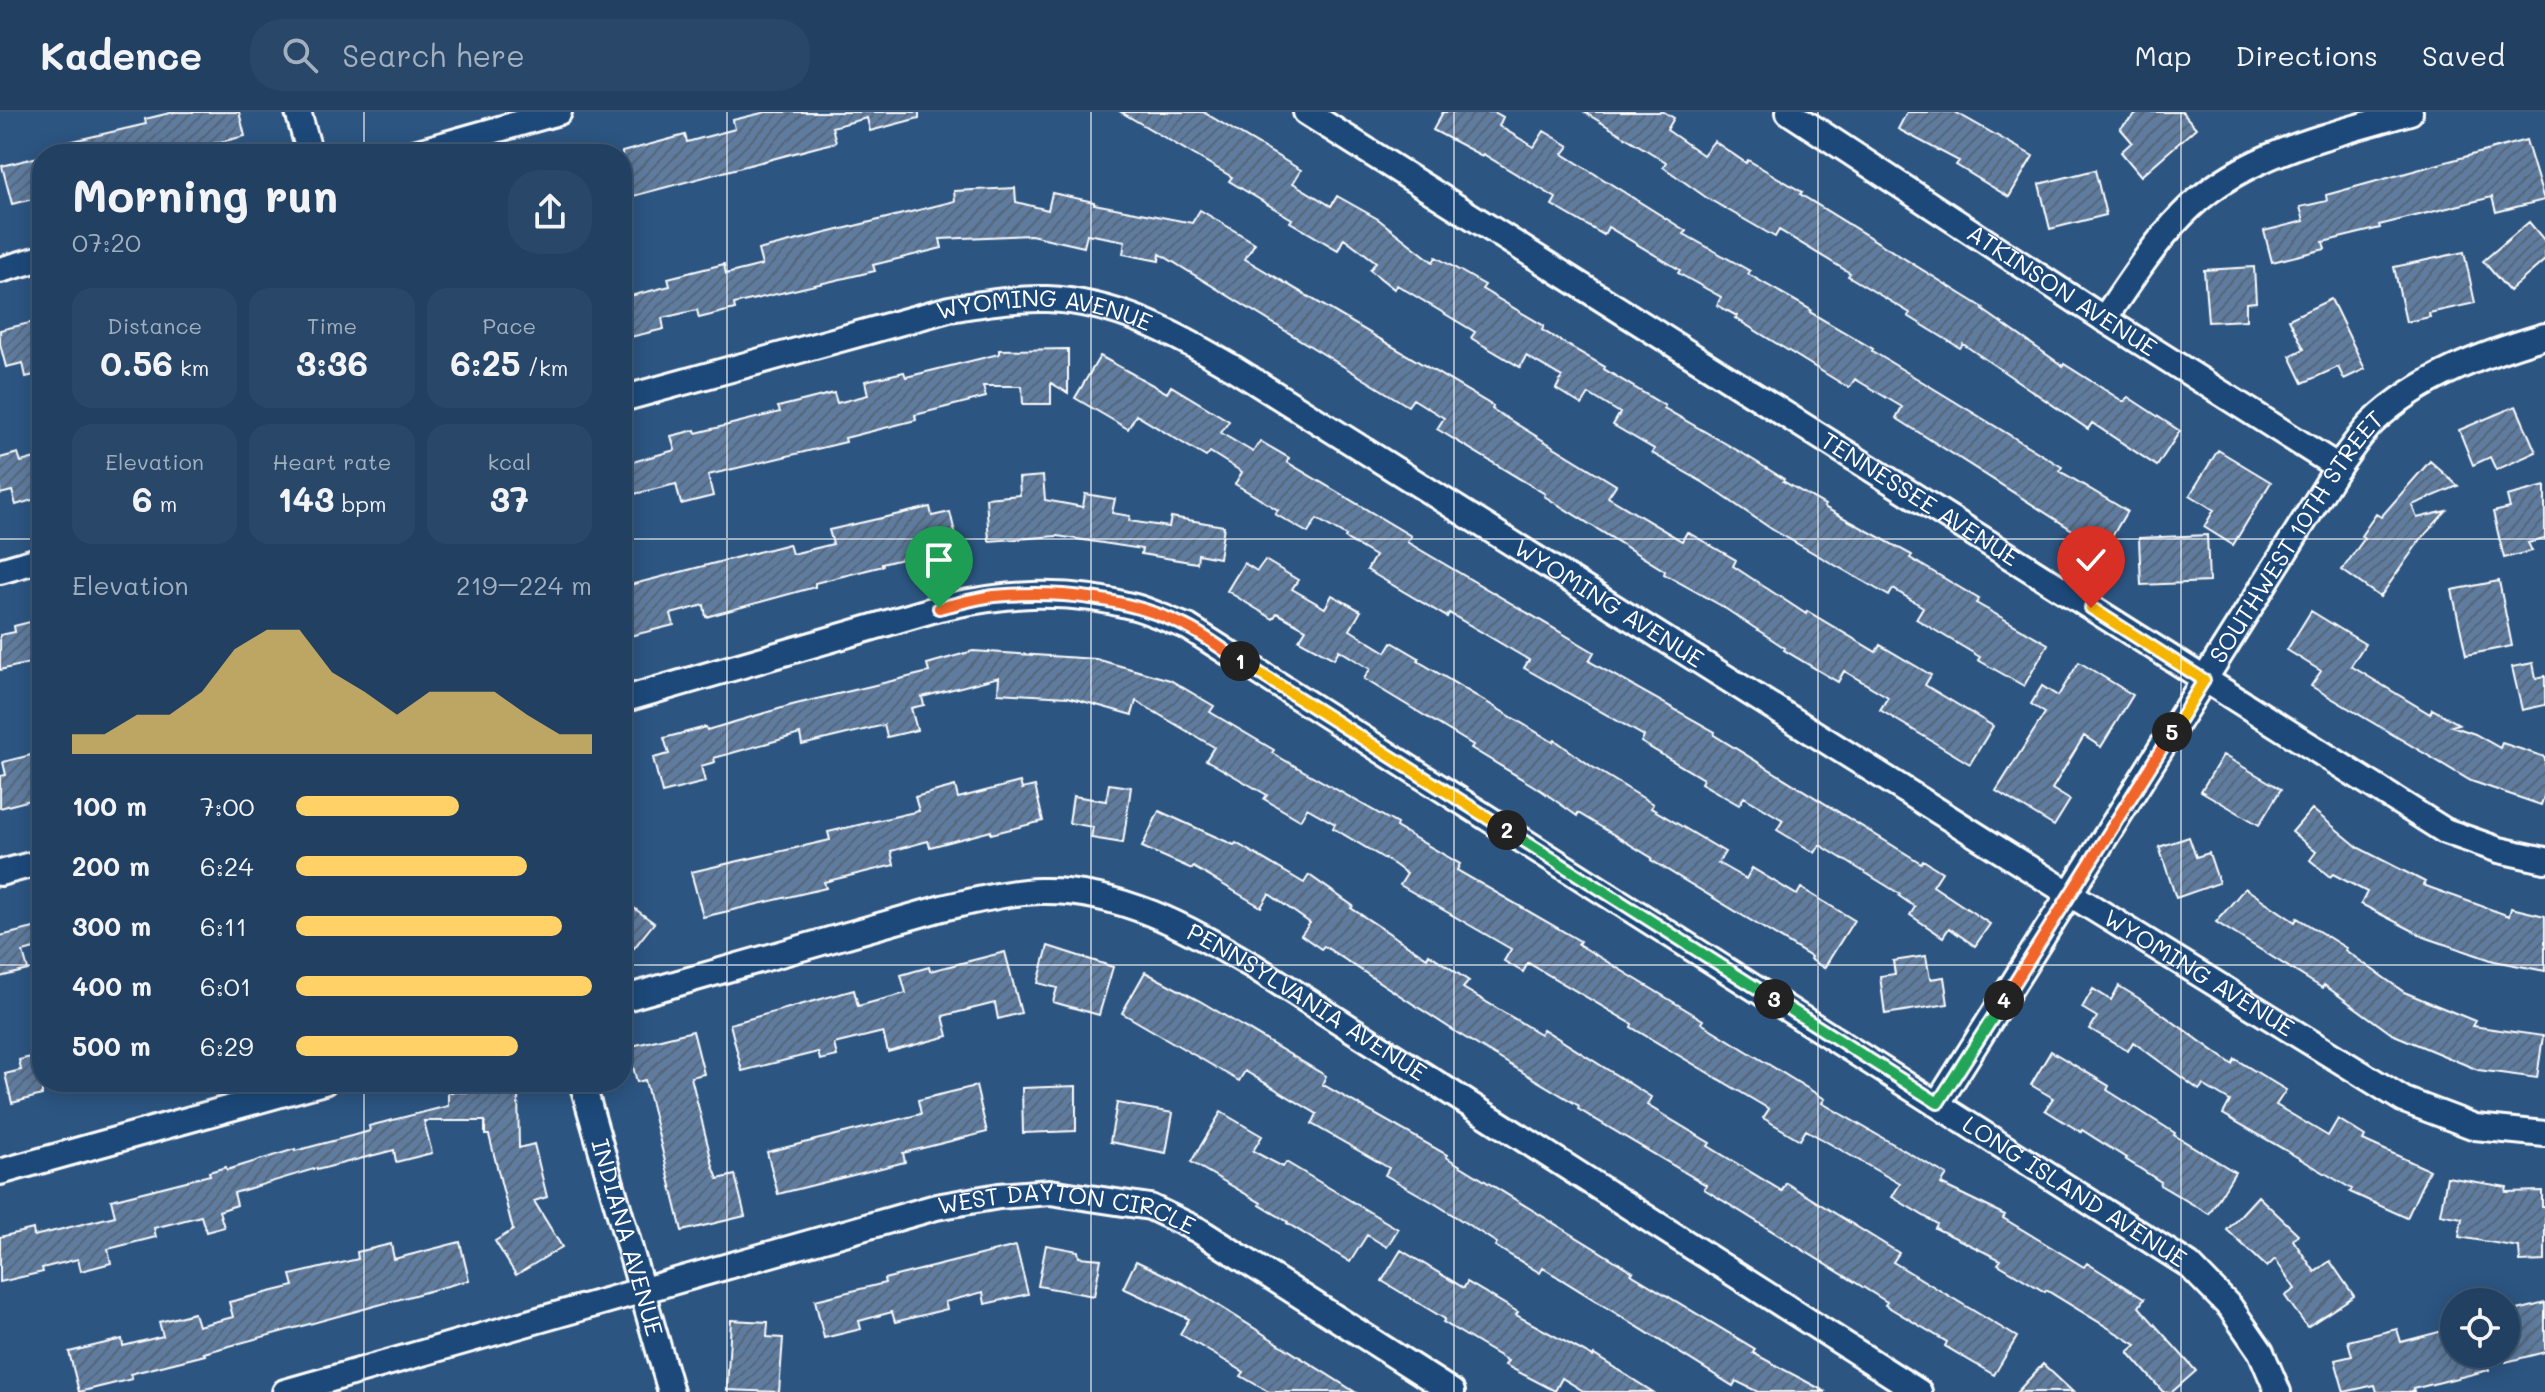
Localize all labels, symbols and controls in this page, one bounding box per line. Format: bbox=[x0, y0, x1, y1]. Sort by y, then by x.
search box bbox=[250, 19, 810, 91]
text: Kadence bbox=[40, 30, 202, 80]
icon: search bbox=[278, 33, 322, 77]
text: Search here bbox=[342, 35, 525, 75]
text: Map bbox=[2135, 37, 2192, 73]
text: Directions bbox=[2236, 37, 2378, 73]
text: Saved bbox=[2422, 37, 2505, 73]
text: Morning run bbox=[72, 166, 338, 223]
button: share bbox=[508, 170, 592, 254]
street label: ATKINSON AVENUE bbox=[1962, 216, 2163, 363]
text: 07:20 bbox=[72, 225, 141, 259]
street label: WYOMING AVENUE bbox=[933, 282, 1157, 337]
text: Distance bbox=[107, 311, 202, 340]
text: Time bbox=[307, 311, 357, 340]
text: Pace bbox=[482, 311, 536, 340]
text: 0.56 bbox=[100, 340, 173, 385]
text: 3:36 bbox=[296, 340, 368, 385]
text: 6:25 bbox=[450, 340, 521, 385]
text: km bbox=[173, 353, 209, 382]
text: /km bbox=[521, 353, 568, 382]
street label: SOUTHWEST 10TH STREET bbox=[2202, 403, 2389, 668]
street label: TENNESSEE AVENUE bbox=[1816, 424, 2026, 572]
text: Elevation bbox=[105, 447, 204, 476]
text: Heart rate bbox=[273, 447, 391, 476]
text: kcal bbox=[487, 447, 531, 476]
text: 6 bbox=[132, 476, 153, 521]
text: 143 bbox=[277, 476, 334, 521]
text: 37 bbox=[490, 476, 529, 521]
text: m bbox=[153, 489, 177, 518]
text: bpm bbox=[334, 489, 387, 518]
pin bbox=[905, 526, 973, 608]
pin bbox=[2057, 526, 2125, 608]
street label: WYOMING AVENUE bbox=[1509, 531, 1710, 674]
icon: arrive bbox=[917, 538, 961, 582]
icon: check bbox=[2069, 538, 2113, 582]
text: Elevation bbox=[72, 568, 189, 602]
text: 219–224 m bbox=[456, 568, 592, 602]
pin: 1 bbox=[1220, 641, 1260, 681]
text: 1 bbox=[1235, 646, 1245, 675]
pin: 5 bbox=[2152, 712, 2192, 752]
text: 5 bbox=[2166, 717, 2178, 746]
text: 100 m bbox=[72, 789, 147, 823]
text: 7:00 bbox=[200, 789, 255, 823]
pin: 2 bbox=[1487, 810, 1527, 850]
text: 2 bbox=[1501, 815, 1513, 844]
text: 200 m bbox=[72, 849, 150, 883]
text: 6:24 bbox=[200, 849, 254, 883]
street label: WYOMING AVENUE bbox=[2098, 901, 2300, 1043]
text: 300 m bbox=[72, 909, 151, 943]
text: 6:11 bbox=[200, 909, 247, 943]
street label: PENNSYLVANIA AVENUE bbox=[1182, 915, 1433, 1087]
text: 400 m bbox=[72, 969, 152, 1003]
text: 6:01 bbox=[200, 969, 251, 1003]
pin: 3 bbox=[1754, 979, 1794, 1019]
pin: 4 bbox=[1984, 980, 2024, 1020]
text: 3 bbox=[1767, 984, 1781, 1013]
text: 4 bbox=[1997, 985, 2011, 1014]
text: 500 m bbox=[72, 1029, 151, 1063]
text: 6:29 bbox=[200, 1029, 254, 1063]
street label: LONG ISLAND AVENUE bbox=[1957, 1108, 2193, 1274]
street label: INDIANA AVENUE bbox=[585, 1135, 671, 1339]
street label: WEST DAYTON CIRCLE bbox=[935, 1175, 1201, 1241]
map controls bbox=[2440, 1288, 2520, 1368]
button: locate bbox=[2440, 1288, 2520, 1368]

